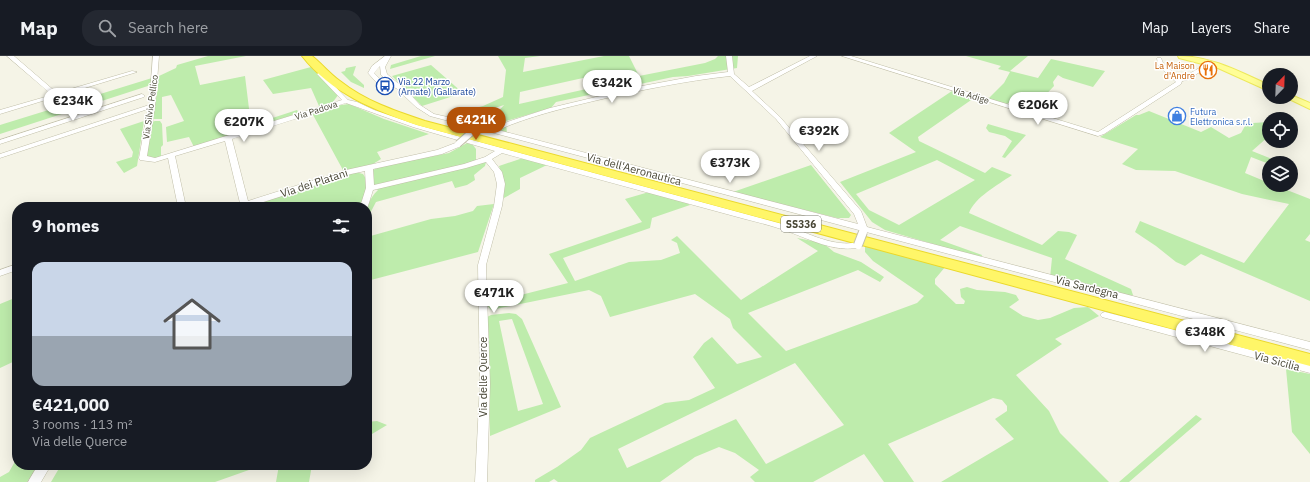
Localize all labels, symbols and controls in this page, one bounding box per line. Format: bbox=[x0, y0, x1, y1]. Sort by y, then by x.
search box bbox=[82, 10, 362, 46]
text: Map bbox=[20, 16, 58, 40]
icon: search bbox=[96, 17, 118, 39]
text: Search here bbox=[128, 18, 208, 37]
text: Map bbox=[1142, 19, 1169, 37]
text: Layers bbox=[1191, 19, 1232, 37]
text: Share bbox=[1254, 19, 1290, 37]
place label: La Maison d'Andre bbox=[1155, 60, 1195, 81]
restaurant icon: La Maison d'Andre bbox=[1198, 60, 1218, 80]
north arrow bbox=[1262, 68, 1298, 104]
map controls bbox=[1262, 68, 1298, 192]
pin: €342K bbox=[584, 70, 640, 104]
street label: Via Silvio Pellico bbox=[140, 74, 160, 140]
text: €342K bbox=[592, 74, 632, 91]
bus stop icon: Via 22 Marzo (Arnate) (Gallarate) bbox=[375, 76, 395, 96]
place label: Via 22 Marzo (Arnate) (Gallarate) bbox=[398, 76, 476, 97]
street label: Via Adige bbox=[951, 84, 991, 106]
pin: €234K bbox=[45, 88, 101, 122]
text: €234K bbox=[53, 92, 93, 109]
pin: €206K bbox=[1010, 92, 1066, 126]
text: €206K bbox=[1018, 96, 1058, 113]
street label: Via Padova bbox=[293, 98, 339, 122]
shop icon: Futura Elettronica s.r.l. bbox=[1167, 106, 1187, 126]
place label: Futura Elettronica s.r.l. bbox=[1190, 106, 1253, 127]
pin: €421K bbox=[448, 107, 504, 141]
pin: €207K bbox=[216, 109, 272, 143]
text: €421K bbox=[456, 111, 496, 128]
button: locate bbox=[1262, 112, 1298, 148]
text: €207K bbox=[224, 113, 264, 130]
pin: €392K bbox=[791, 118, 847, 152]
text: €392K bbox=[799, 122, 839, 139]
street label: Via dell'Aeronautica bbox=[585, 150, 683, 188]
pin: €373K bbox=[702, 150, 758, 184]
text: €373K bbox=[710, 154, 750, 171]
button: layers bbox=[1262, 156, 1298, 192]
street label: Via dei Platani bbox=[279, 166, 349, 200]
text: 9 homes bbox=[32, 215, 99, 237]
icon: filters bbox=[330, 215, 352, 237]
road number: SS336 bbox=[781, 216, 821, 232]
street label: Via Sardegna bbox=[1054, 272, 1120, 302]
pin: €471K bbox=[466, 280, 522, 314]
text: €471K bbox=[474, 284, 514, 301]
icon: home bbox=[156, 288, 228, 360]
pin: €348K bbox=[1177, 319, 1233, 353]
text: €348K bbox=[1185, 323, 1225, 340]
street label: Via delle Querce bbox=[476, 337, 490, 417]
street label: Via Sicilia bbox=[1253, 348, 1302, 374]
text: €421,000 bbox=[32, 394, 109, 416]
text: 3 rooms · 113 m² bbox=[32, 416, 133, 433]
text: Via delle Querce bbox=[32, 433, 127, 450]

